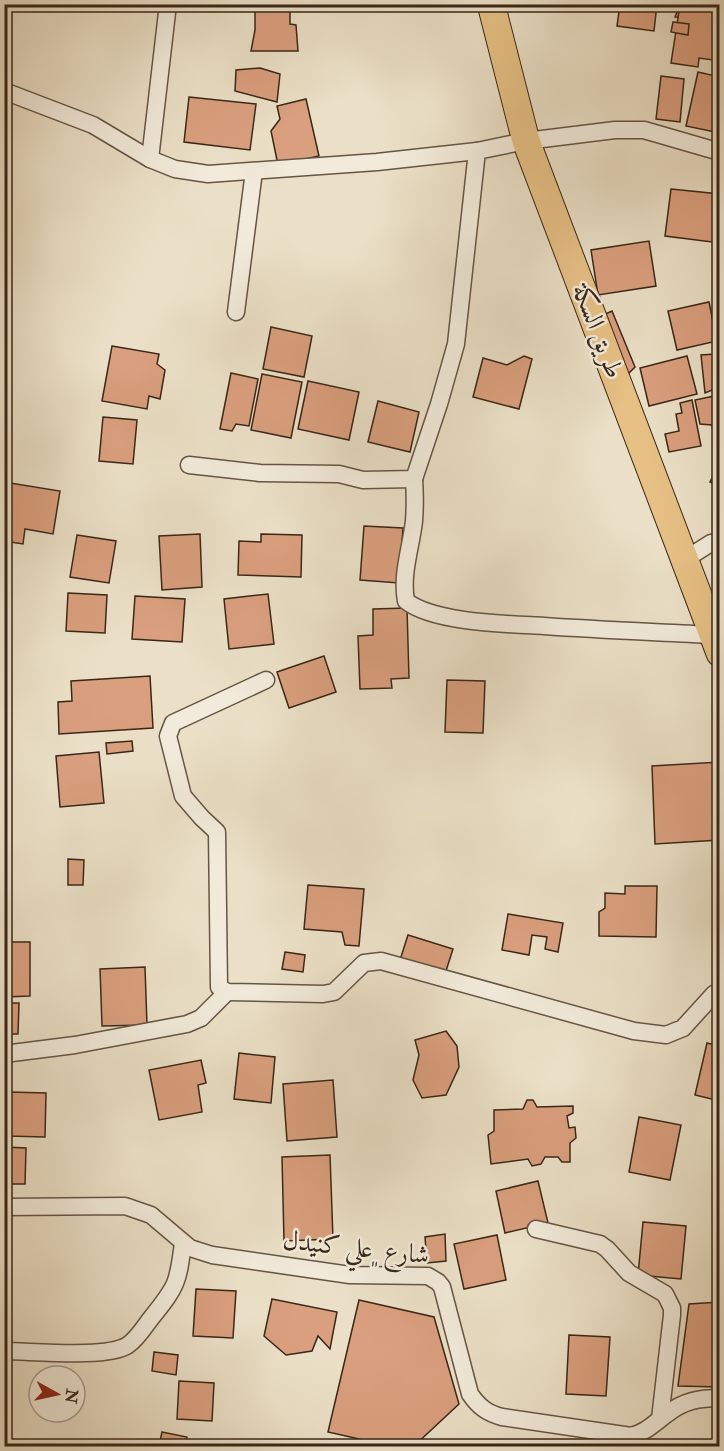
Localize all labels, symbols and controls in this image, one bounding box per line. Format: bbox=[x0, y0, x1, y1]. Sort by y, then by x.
street label: طريق السكة bbox=[565, 277, 631, 383]
street label: شارع ﮼علي كنيدل bbox=[280, 1224, 431, 1280]
north arrow bbox=[27, 1364, 87, 1424]
text: N bbox=[60, 1386, 82, 1405]

